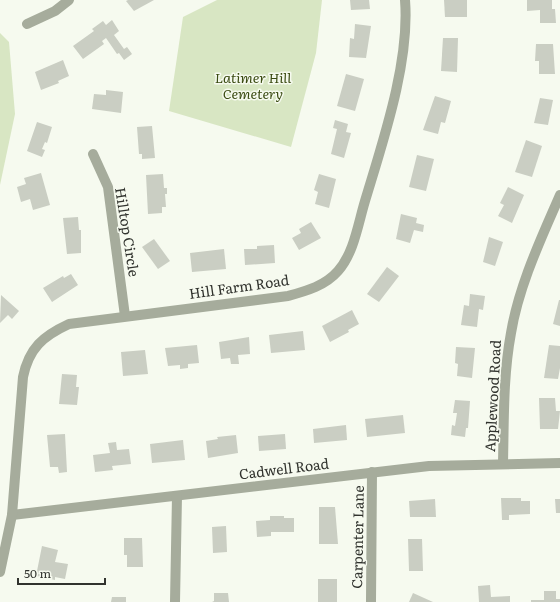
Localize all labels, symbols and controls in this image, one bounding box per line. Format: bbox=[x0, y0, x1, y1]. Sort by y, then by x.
park label: Latimer Hill Cemetery bbox=[215, 67, 291, 103]
street label: Hilltop Circle bbox=[111, 186, 145, 278]
street label: Hill Farm Road bbox=[187, 269, 291, 303]
street label: Applewood Road bbox=[479, 339, 505, 452]
street label: Cadwell Road bbox=[238, 453, 330, 483]
street label: Carpenter Lane bbox=[346, 485, 368, 589]
scale bar bbox=[18, 560, 105, 586]
text: 50 m bbox=[24, 564, 51, 582]

